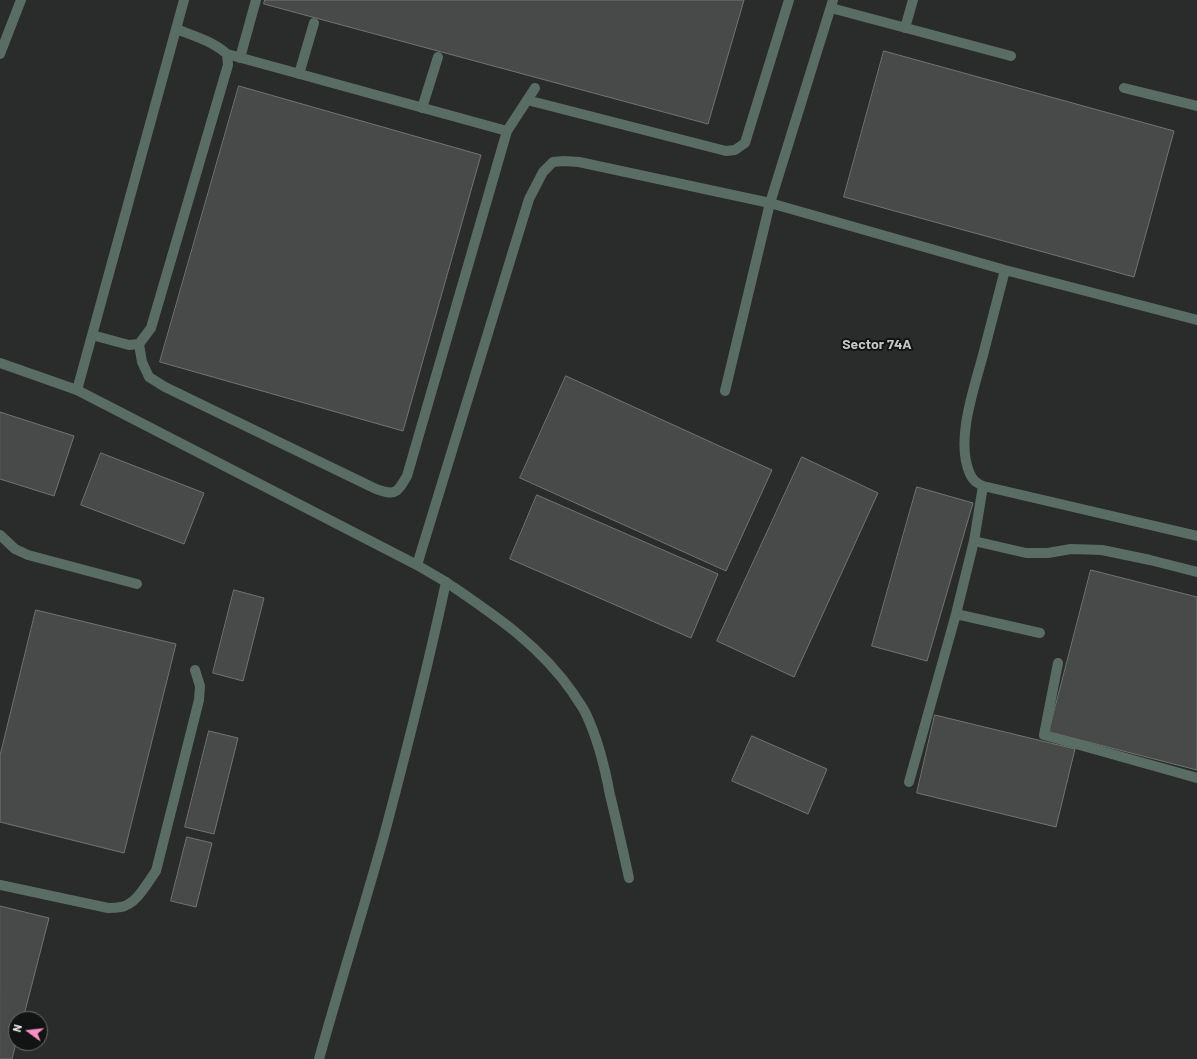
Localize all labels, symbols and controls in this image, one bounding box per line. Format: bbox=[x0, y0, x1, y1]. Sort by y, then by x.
district label: Sector 74A bbox=[842, 336, 912, 352]
north arrow bbox=[8, 1011, 48, 1051]
text: N bbox=[10, 1023, 24, 1033]

